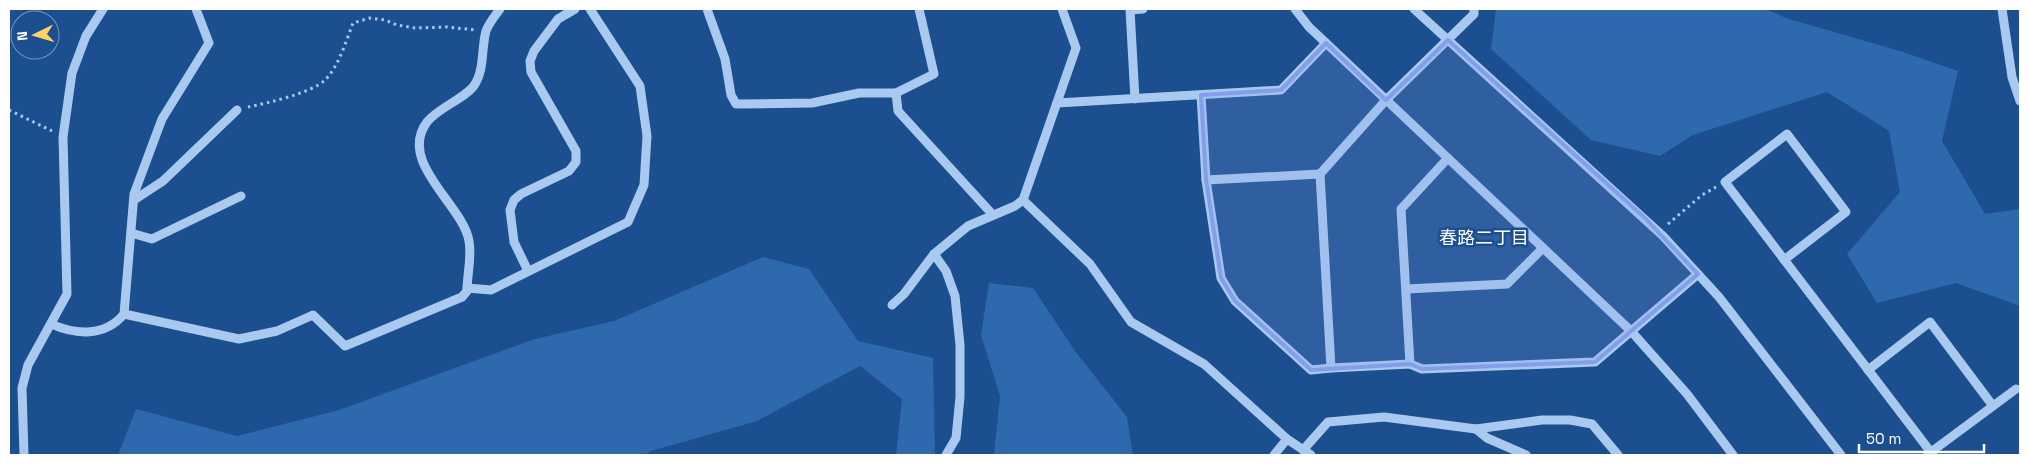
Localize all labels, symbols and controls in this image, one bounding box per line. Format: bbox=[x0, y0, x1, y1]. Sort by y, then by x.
north arrow bbox=[10, 10, 60, 60]
text: N bbox=[13, 31, 31, 42]
district label: 春路二丁目 bbox=[1439, 226, 1529, 249]
scale bar bbox=[1859, 422, 1984, 454]
text: 50 m bbox=[1866, 429, 1901, 448]

